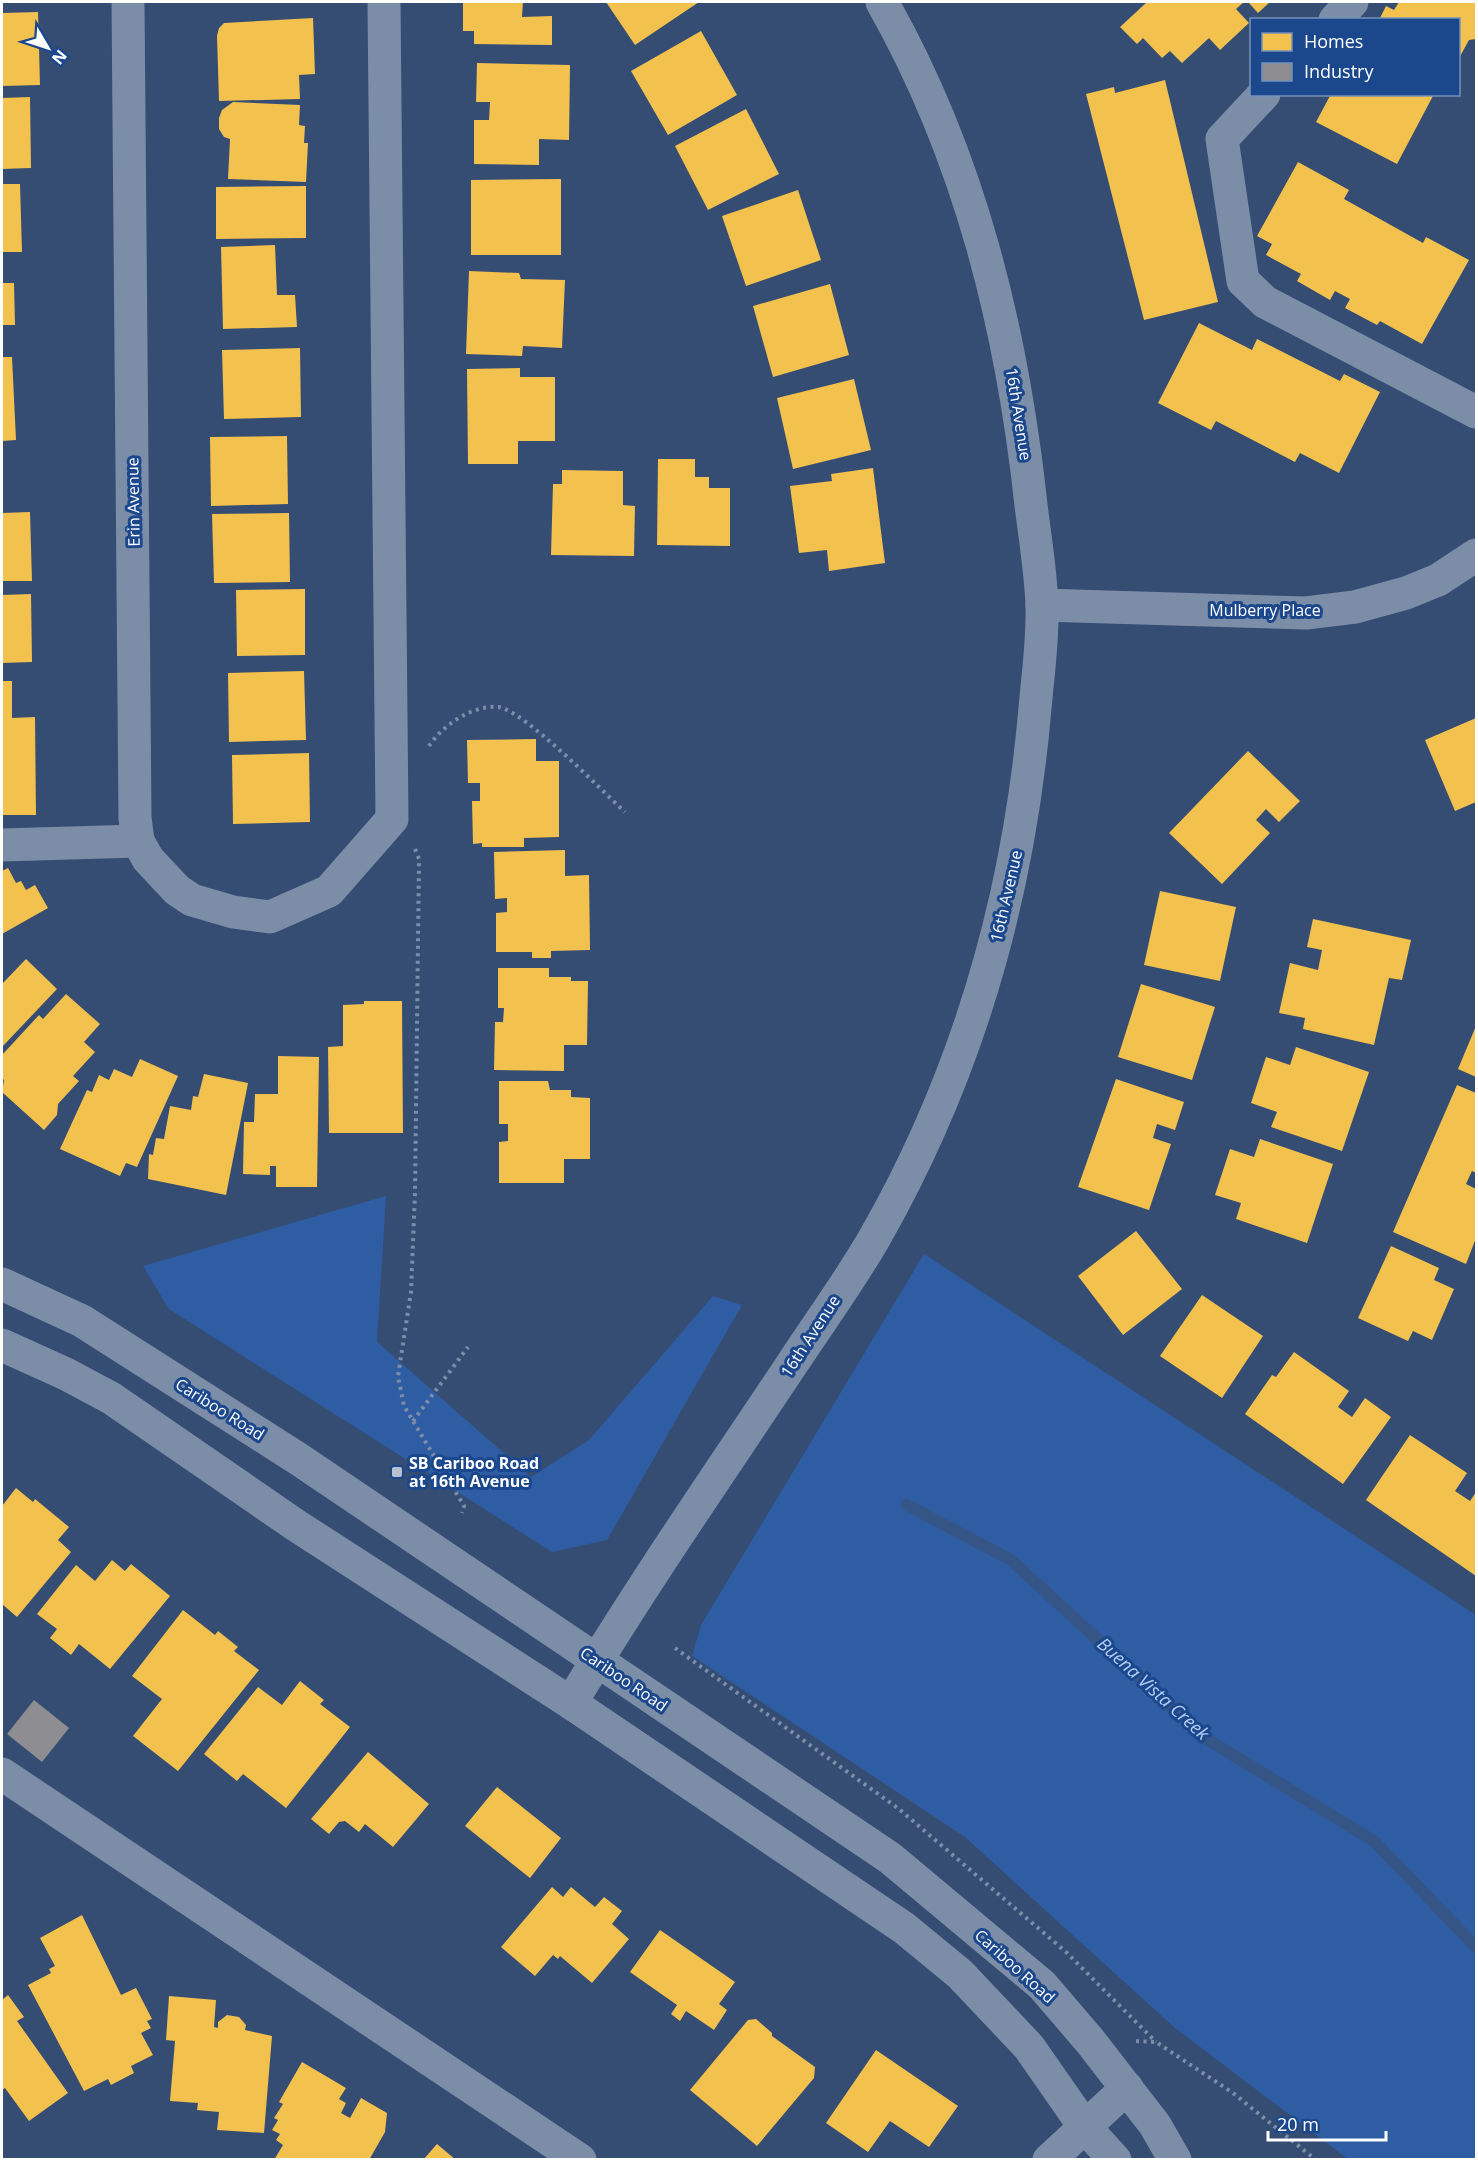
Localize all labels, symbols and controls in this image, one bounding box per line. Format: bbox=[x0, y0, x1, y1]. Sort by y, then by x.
north arrow bbox=[18, 18, 78, 78]
legend bbox=[1250, 18, 1460, 96]
text: Homes bbox=[1304, 29, 1363, 53]
text: N bbox=[47, 45, 72, 69]
text: Industry bbox=[1304, 59, 1374, 83]
street label: 16th Avenue bbox=[1001, 366, 1037, 462]
street label: Erin Avenue bbox=[121, 457, 145, 547]
street label: Mulberry Place bbox=[1209, 599, 1321, 621]
street label: 16th Avenue bbox=[985, 848, 1027, 944]
street label: 16th Avenue bbox=[775, 1291, 845, 1381]
street label: Cariboo Road bbox=[171, 1373, 269, 1445]
place label: SB Cariboo Road at 16th Avenue bbox=[409, 1452, 539, 1492]
marker: SB Cariboo Road at 16th Avenue bbox=[390, 1465, 404, 1479]
water label: Buena Vista Creek bbox=[1093, 1632, 1216, 1746]
street label: Cariboo Road bbox=[576, 1642, 672, 1716]
street label: Cariboo Road bbox=[970, 1924, 1060, 2008]
scale bar bbox=[1268, 2104, 1386, 2142]
text: 20 m bbox=[1277, 2112, 1319, 2136]

